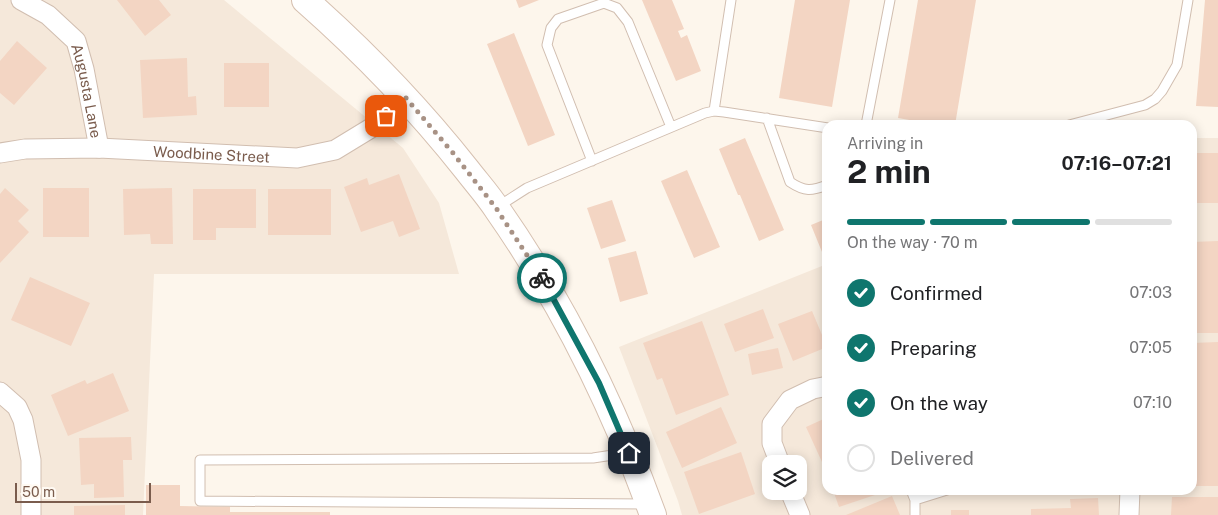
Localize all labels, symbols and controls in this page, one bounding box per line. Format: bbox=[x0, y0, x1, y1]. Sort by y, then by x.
street label: Augusta Lane bbox=[69, 41, 105, 139]
pin bbox=[365, 95, 407, 137]
icon: bag bbox=[372, 102, 400, 130]
text: Arriving in bbox=[847, 134, 923, 153]
street label: Woodbine Street bbox=[153, 142, 271, 165]
text: 07:16–07:21 bbox=[1062, 152, 1172, 174]
text: 2 min bbox=[847, 153, 931, 190]
text: On the way · 70 m bbox=[847, 233, 977, 252]
courier bbox=[517, 253, 567, 303]
icon: bike bbox=[528, 264, 556, 292]
icon: check bbox=[847, 279, 875, 307]
text: Confirmed bbox=[890, 282, 983, 304]
text: 07:03 bbox=[1130, 283, 1172, 302]
icon: check bbox=[847, 334, 875, 362]
text: Preparing bbox=[890, 337, 977, 359]
text: 07:05 bbox=[1129, 338, 1172, 357]
icon: check bbox=[847, 389, 875, 417]
text: On the way bbox=[890, 392, 988, 414]
text: 07:10 bbox=[1133, 393, 1172, 412]
pin bbox=[608, 432, 650, 474]
icon: home bbox=[615, 439, 643, 467]
text: Delivered bbox=[890, 447, 974, 469]
map controls bbox=[762, 455, 807, 500]
button: layers bbox=[762, 455, 807, 500]
scale bar bbox=[15, 480, 151, 503]
text: 50 m bbox=[22, 484, 55, 500]

